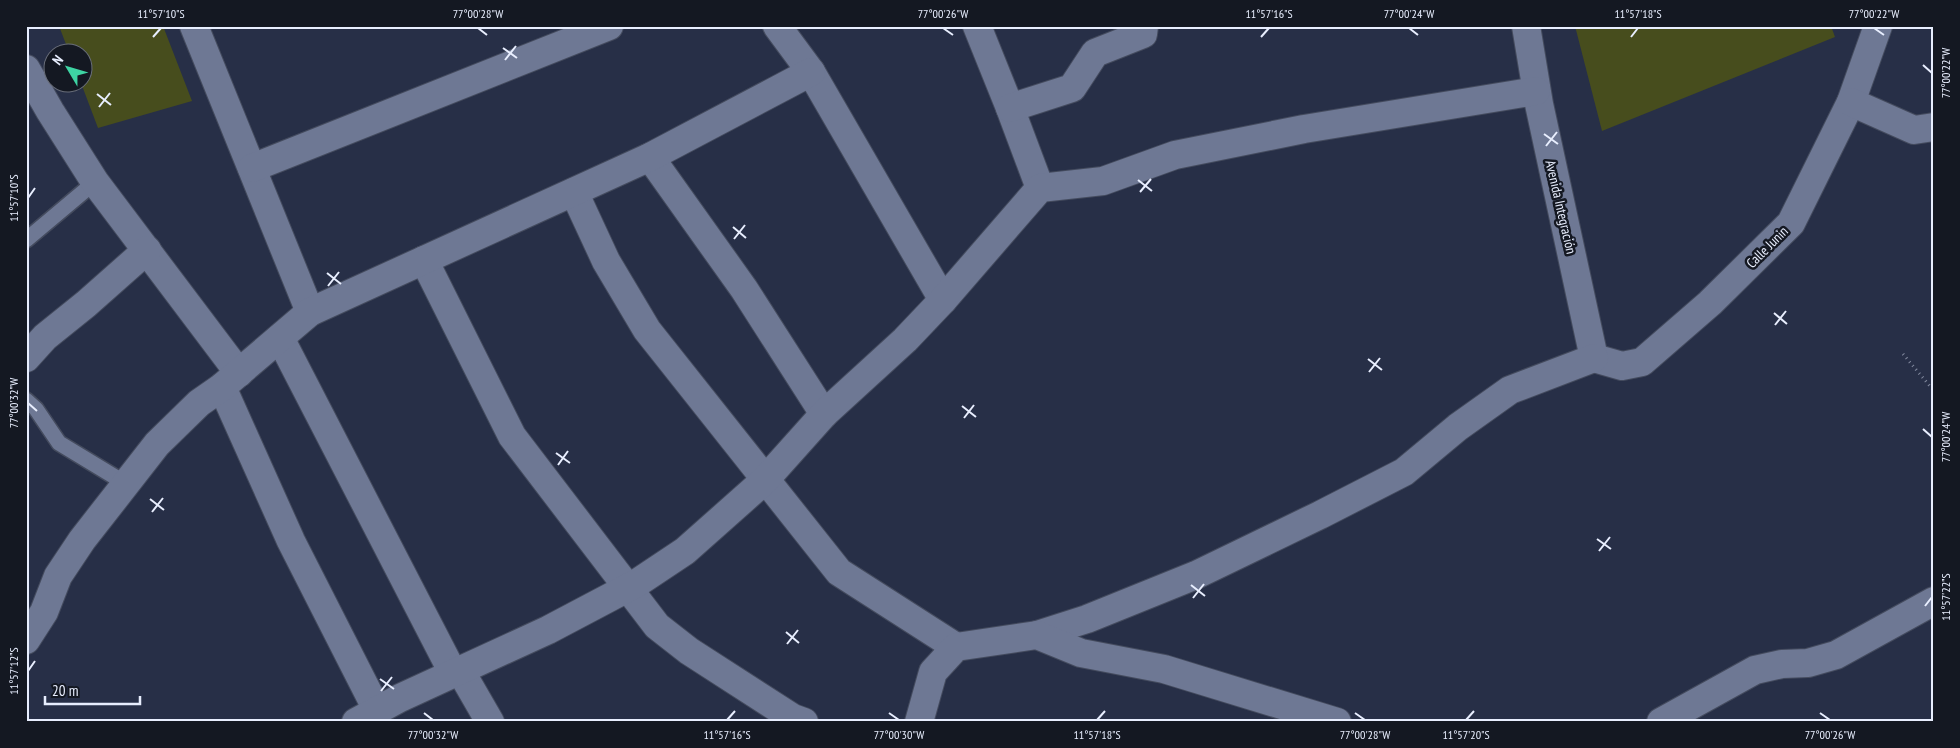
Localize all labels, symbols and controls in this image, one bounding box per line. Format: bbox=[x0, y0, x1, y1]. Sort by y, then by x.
text: 11°57'10"S bbox=[137, 6, 185, 21]
text: 77°00'28"W bbox=[453, 6, 503, 21]
text: 77°00'26"W bbox=[918, 6, 968, 21]
text: 11°57'16"S bbox=[1245, 6, 1293, 21]
text: 77°00'24"W bbox=[1384, 6, 1434, 21]
text: 11°57'18"S bbox=[1614, 6, 1662, 21]
text: 77°00'22"W bbox=[1849, 6, 1899, 21]
north arrow bbox=[42, 42, 92, 92]
text: 77°00'22"W bbox=[1938, 48, 1953, 98]
text: N bbox=[48, 51, 67, 69]
street label: Avenida Integración bbox=[1541, 158, 1581, 256]
text: 11°57'10"S bbox=[6, 174, 21, 222]
street label: Calle Junin bbox=[1742, 222, 1792, 272]
text: 77°00'32"W bbox=[6, 378, 21, 428]
text: 77°00'24"W bbox=[1938, 412, 1953, 462]
text: 11°57'22"S bbox=[1938, 573, 1953, 621]
text: 11°57'12"S bbox=[6, 647, 21, 695]
scale bar bbox=[45, 673, 140, 705]
text: 20 m bbox=[52, 681, 78, 700]
text: 77°00'32"W bbox=[408, 727, 458, 742]
text: 11°57'16"S bbox=[703, 727, 751, 742]
text: 77°00'30"W bbox=[874, 727, 924, 742]
text: 11°57'18"S bbox=[1073, 727, 1121, 742]
text: 77°00'28"W bbox=[1340, 727, 1390, 742]
text: 11°57'20"S bbox=[1442, 727, 1490, 742]
text: 77°00'26"W bbox=[1805, 727, 1855, 742]

